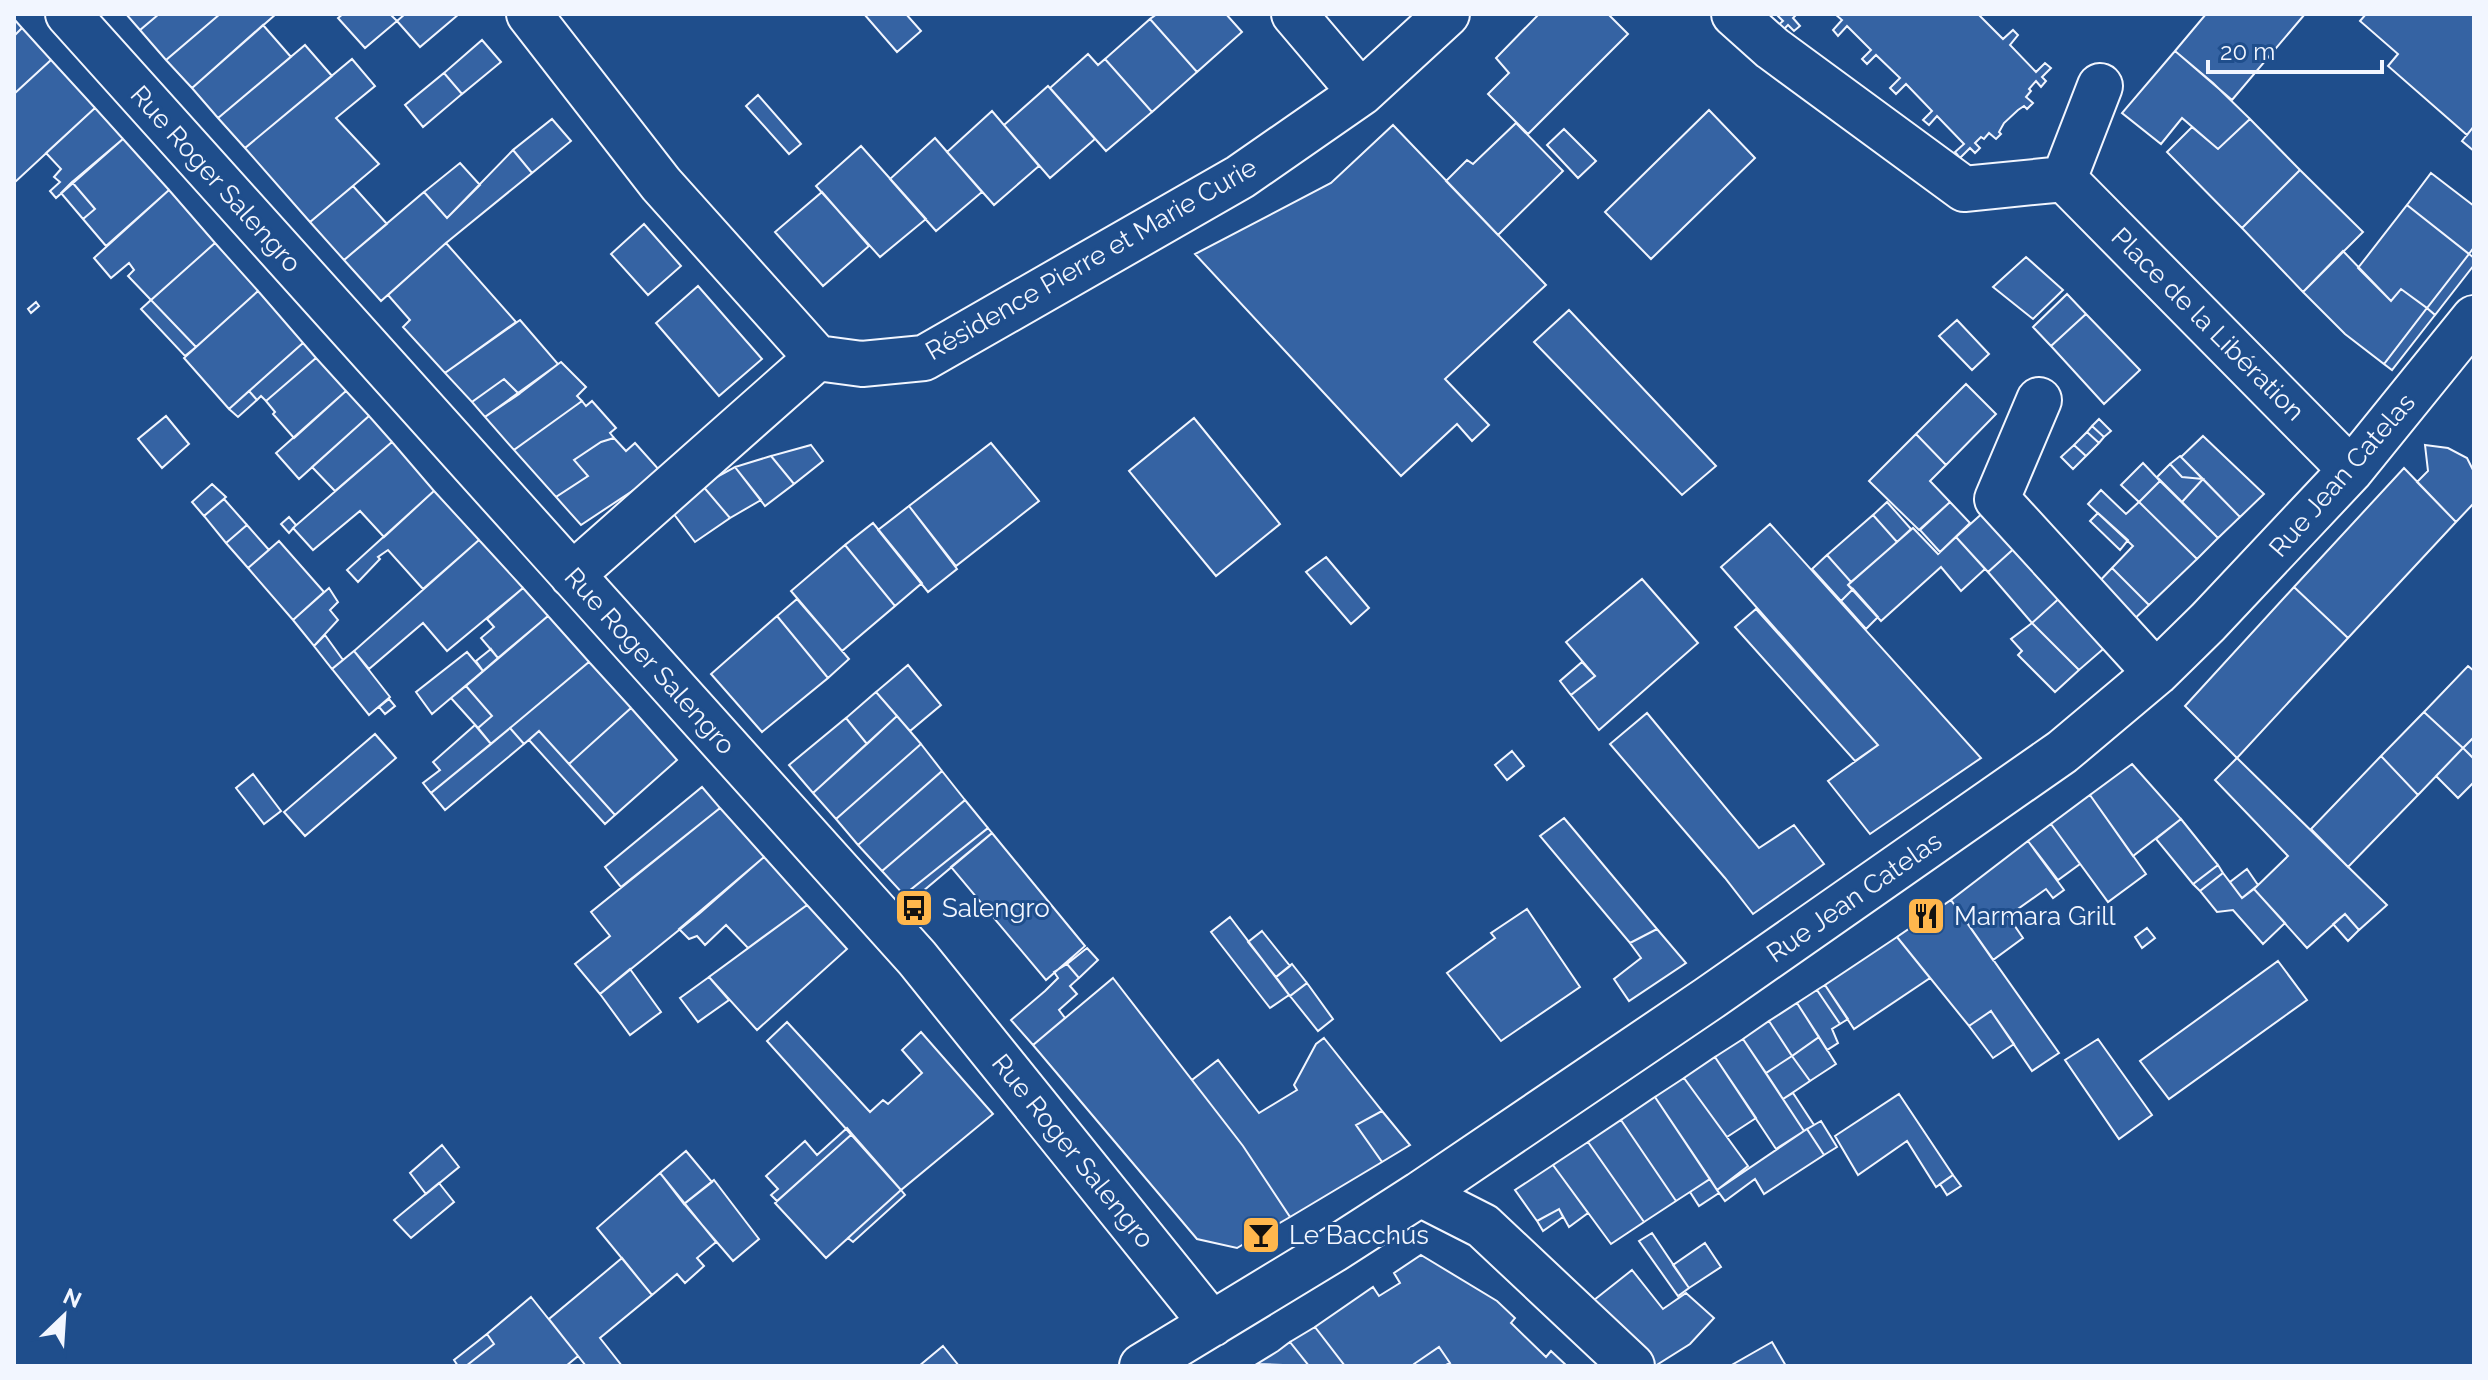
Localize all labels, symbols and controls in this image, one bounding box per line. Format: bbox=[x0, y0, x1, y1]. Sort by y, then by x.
scale bar bbox=[2208, 24, 2382, 74]
text: 20 m bbox=[2220, 37, 2275, 66]
street label: Rue Roger Salengro bbox=[124, 80, 308, 278]
street label: Résidence Pierre et Marie Curie bbox=[920, 152, 1262, 366]
street label: Place de la Libération bbox=[2106, 222, 2310, 426]
street label: Rue Jean Catelas bbox=[2263, 387, 2421, 563]
street label: Rue Roger Salengro bbox=[558, 562, 742, 760]
street label: Rue Jean Catelas bbox=[1761, 826, 1947, 968]
bus stop icon: Salengro bbox=[893, 887, 935, 929]
place label: Salengro bbox=[942, 893, 1050, 923]
restaurant icon: Marmara Grill bbox=[1905, 895, 1947, 937]
place label: Marmara Grill bbox=[1954, 901, 2116, 931]
street label: Rue Roger Salengro bbox=[986, 1048, 1160, 1254]
bar icon: Le Bacchus bbox=[1240, 1214, 1282, 1256]
place label: Le Bacchus bbox=[1289, 1220, 1429, 1250]
north arrow bbox=[24, 1276, 104, 1356]
text: N bbox=[59, 1283, 86, 1313]

